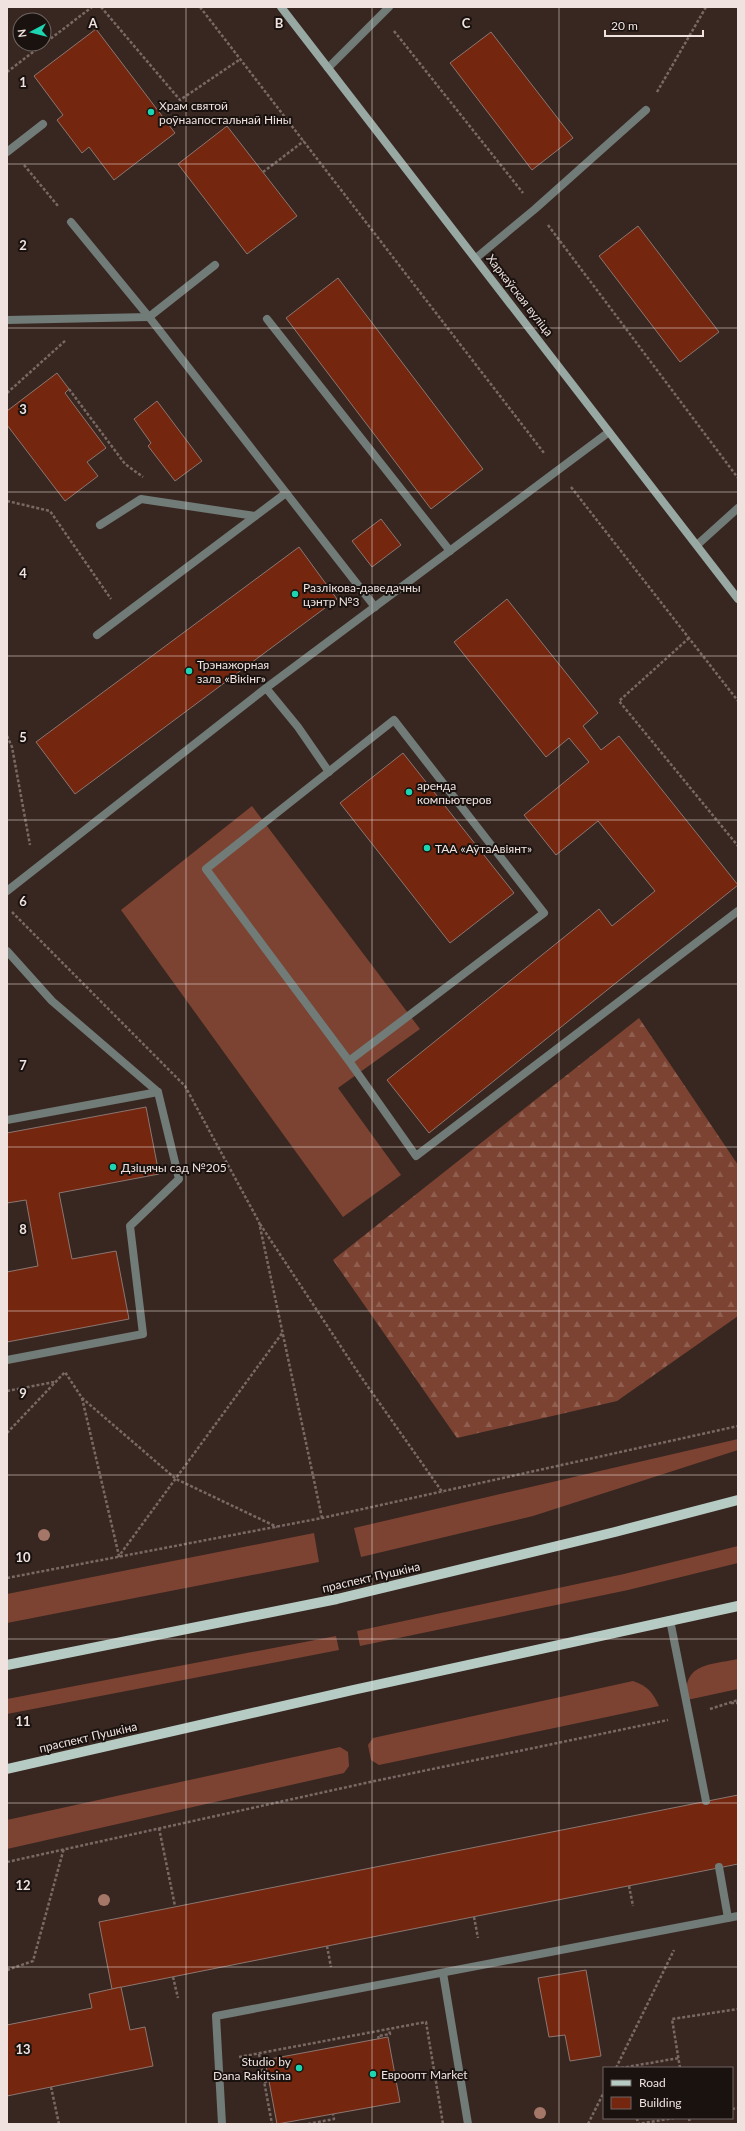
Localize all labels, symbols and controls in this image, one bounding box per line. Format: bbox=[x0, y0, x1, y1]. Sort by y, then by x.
north arrow bbox=[12, 12, 52, 52]
scale bar bbox=[605, 12, 703, 38]
text: A bbox=[87, 15, 98, 31]
text: B bbox=[275, 15, 284, 31]
text: C bbox=[462, 15, 471, 31]
text: 20 m bbox=[611, 18, 638, 33]
text: N bbox=[15, 28, 29, 38]
text: 1 bbox=[19, 74, 27, 90]
place label: Храм святой роўнаапостальнай Ніны bbox=[159, 98, 291, 127]
marker: Храм святой роўнаапостальнай Ніны bbox=[146, 107, 156, 117]
text: 2 bbox=[19, 237, 27, 253]
street label: Харкаўская вуліца bbox=[483, 251, 557, 339]
text: 3 bbox=[19, 401, 27, 417]
text: 4 bbox=[19, 565, 27, 581]
place label: Разлікова-даведачны цэнтр №3 bbox=[303, 580, 421, 609]
marker: Разлікова-даведачны цэнтр №3 bbox=[290, 589, 300, 599]
place label: Трэнажорная зала «Вікінг» bbox=[197, 657, 269, 686]
marker: Трэнажорная зала «Вікінг» bbox=[184, 666, 194, 676]
text: 5 bbox=[19, 729, 27, 745]
place label: аренда компьютеров bbox=[417, 778, 492, 807]
marker: аренда компьютеров bbox=[404, 787, 414, 797]
place label: ТАА «АўтаАвіянт» bbox=[435, 841, 532, 856]
marker: ТАА «АўтаАвіянт» bbox=[422, 843, 432, 853]
text: 6 bbox=[19, 893, 27, 909]
text: 7 bbox=[19, 1057, 27, 1073]
place label: Дзіцячы сад №205 bbox=[121, 1160, 227, 1175]
marker: Дзіцячы сад №205 bbox=[108, 1162, 118, 1172]
text: 8 bbox=[19, 1221, 27, 1237]
text: 9 bbox=[19, 1385, 27, 1401]
text: 10 bbox=[15, 1549, 31, 1565]
street label: праспект Пушкіна bbox=[321, 1558, 422, 1596]
text: 11 bbox=[15, 1713, 31, 1729]
street label: праспект Пушкіна bbox=[38, 1718, 139, 1756]
text: 12 bbox=[15, 1877, 31, 1893]
text: 13 bbox=[15, 2041, 31, 2057]
place label: Studio by Dana Rakitsina bbox=[213, 2054, 292, 2083]
marker: Studio by Dana Rakitsina bbox=[294, 2063, 304, 2073]
place label: Евроопт Market bbox=[381, 2067, 468, 2082]
legend bbox=[603, 2067, 733, 2119]
marker: Евроопт Market bbox=[368, 2069, 378, 2079]
text: Road bbox=[639, 2075, 666, 2090]
text: Building bbox=[639, 2095, 682, 2110]

